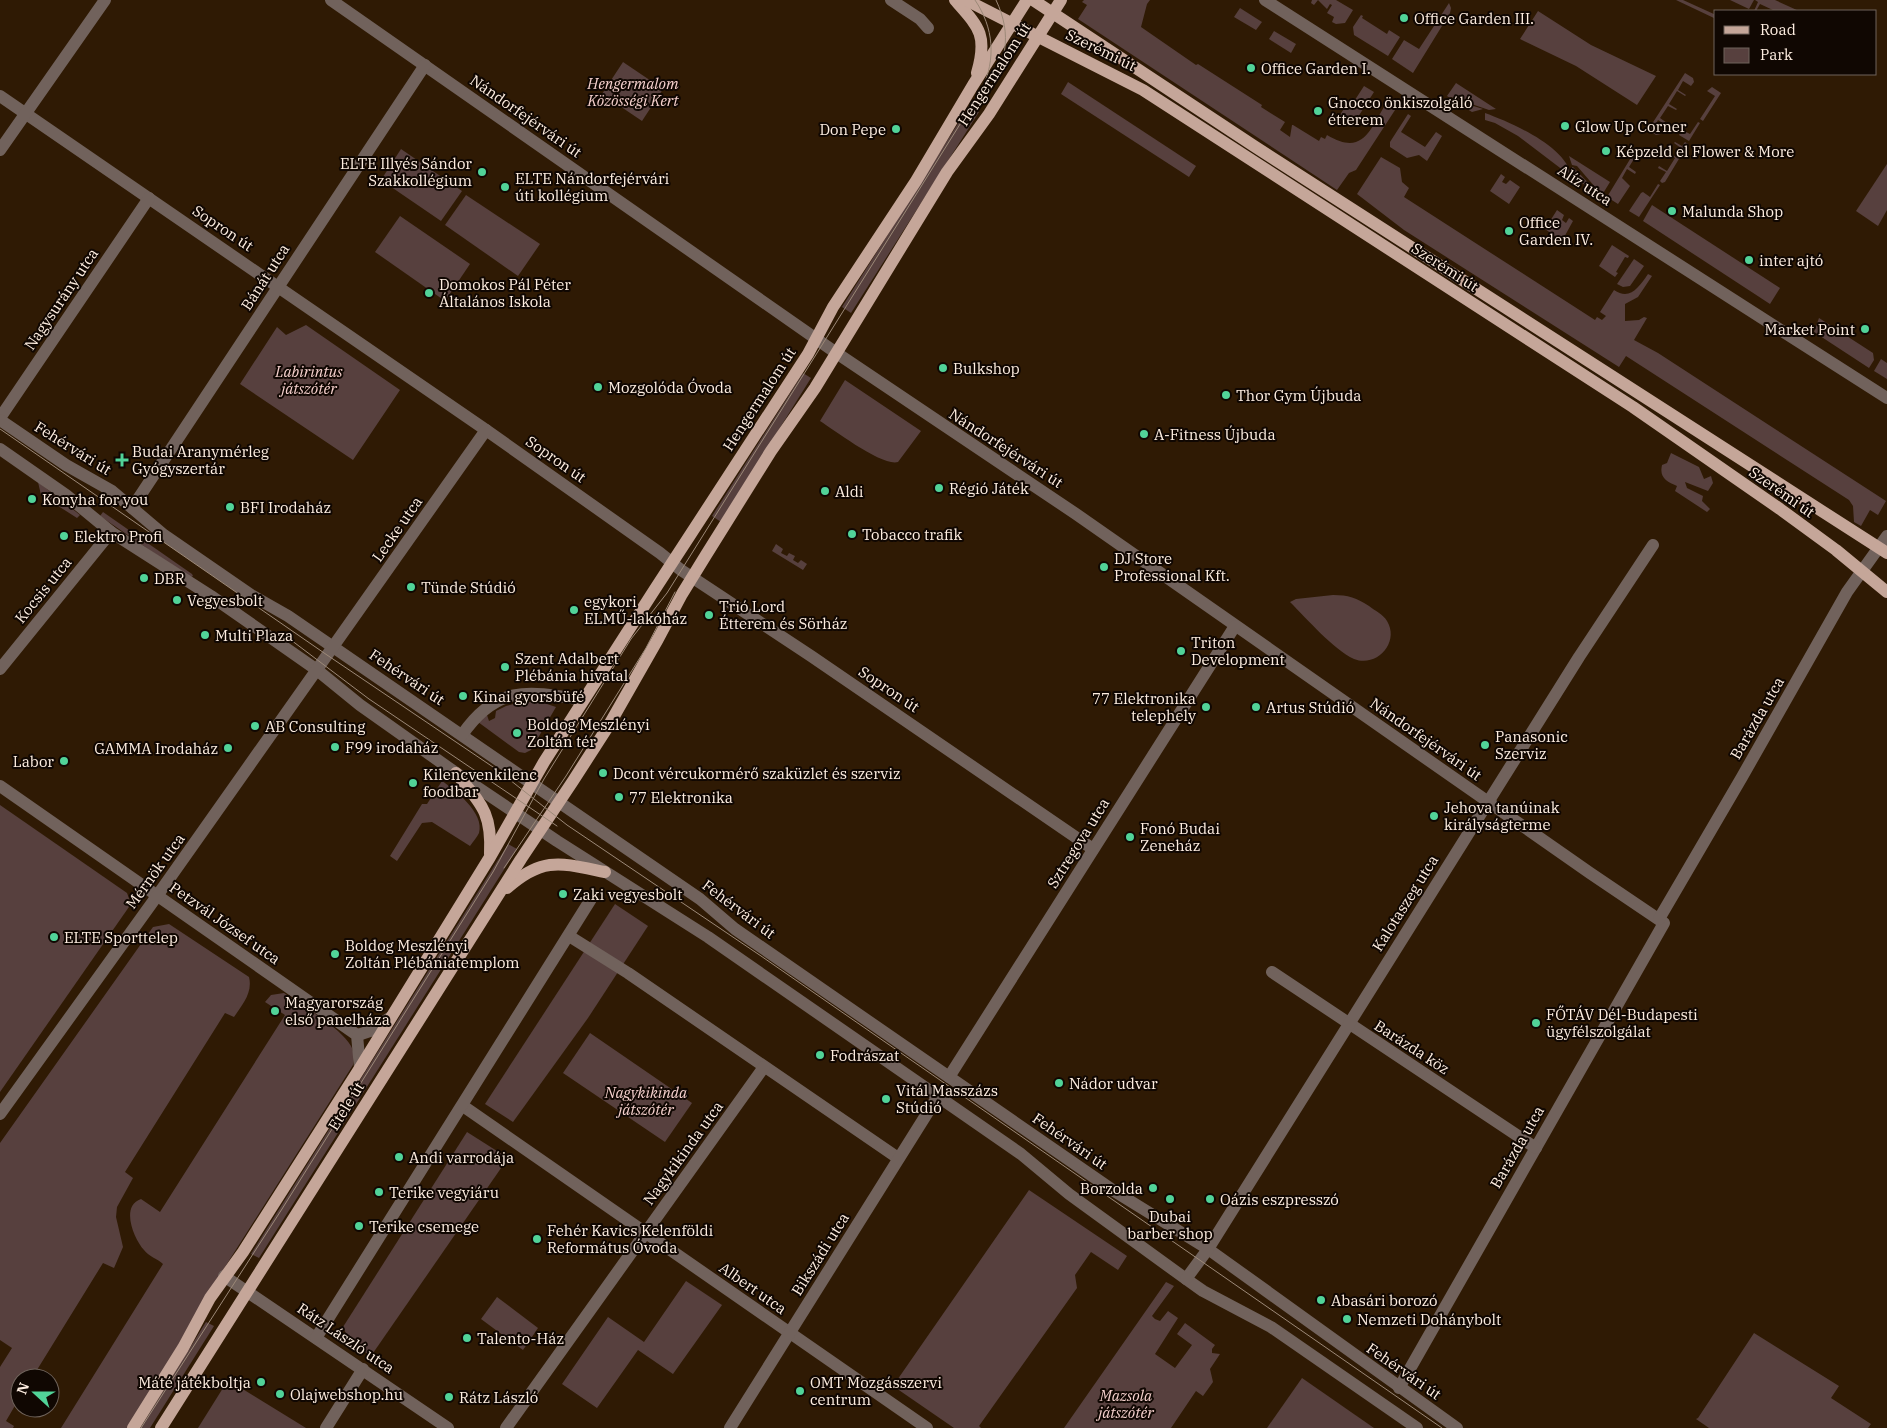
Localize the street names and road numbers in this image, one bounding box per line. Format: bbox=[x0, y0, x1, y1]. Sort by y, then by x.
street label: Hengermalom út bbox=[953, 19, 1035, 129]
street label: Szerémi út bbox=[1063, 25, 1139, 75]
street label: Nándorfejérvári út bbox=[466, 70, 586, 162]
street label: Alíz utca bbox=[1554, 160, 1616, 210]
street label: Sopron út bbox=[189, 201, 257, 255]
street label: Szerémi út bbox=[1408, 238, 1482, 296]
street label: Bánát utca bbox=[237, 240, 293, 314]
street label: Nagysurány utca bbox=[20, 244, 102, 354]
street label: Hengermalom út bbox=[718, 344, 800, 454]
street label: Nándorfejérvári út bbox=[945, 404, 1067, 492]
street label: Fehérvári út bbox=[31, 417, 115, 479]
street label: Sopron út bbox=[522, 431, 590, 487]
street label: Szerémi út bbox=[1745, 462, 1819, 522]
street label: Lecke utca bbox=[368, 493, 426, 565]
street label: Kocsis utca bbox=[10, 553, 76, 627]
street label: Fehérvári út bbox=[366, 645, 448, 709]
street label: Sopron út bbox=[855, 662, 923, 716]
street label: Barázda utca bbox=[1726, 673, 1788, 763]
street label: Nándorfejérvári út bbox=[1366, 693, 1486, 785]
street label: Sztregova utca bbox=[1043, 794, 1113, 892]
street label: Mérnök utca bbox=[121, 830, 189, 912]
street label: Kalotaszeg utca bbox=[1368, 851, 1442, 955]
street label: Fehérvári út bbox=[699, 875, 779, 943]
street label: Petzvál József utca bbox=[166, 878, 284, 968]
street label: Barázda köz bbox=[1371, 1016, 1453, 1078]
street label: Etele út bbox=[324, 1078, 368, 1134]
street label: Nagykikinda utca bbox=[639, 1097, 727, 1209]
street label: Barázda utca bbox=[1486, 1102, 1548, 1192]
street label: Fehérvári út bbox=[1029, 1108, 1111, 1174]
street label: Bikszádi utca bbox=[787, 1209, 853, 1299]
street label: Albert utca bbox=[716, 1258, 790, 1318]
street label: Rátz László utca bbox=[294, 1298, 398, 1378]
street label: Fehérvári út bbox=[1363, 1338, 1445, 1404]

